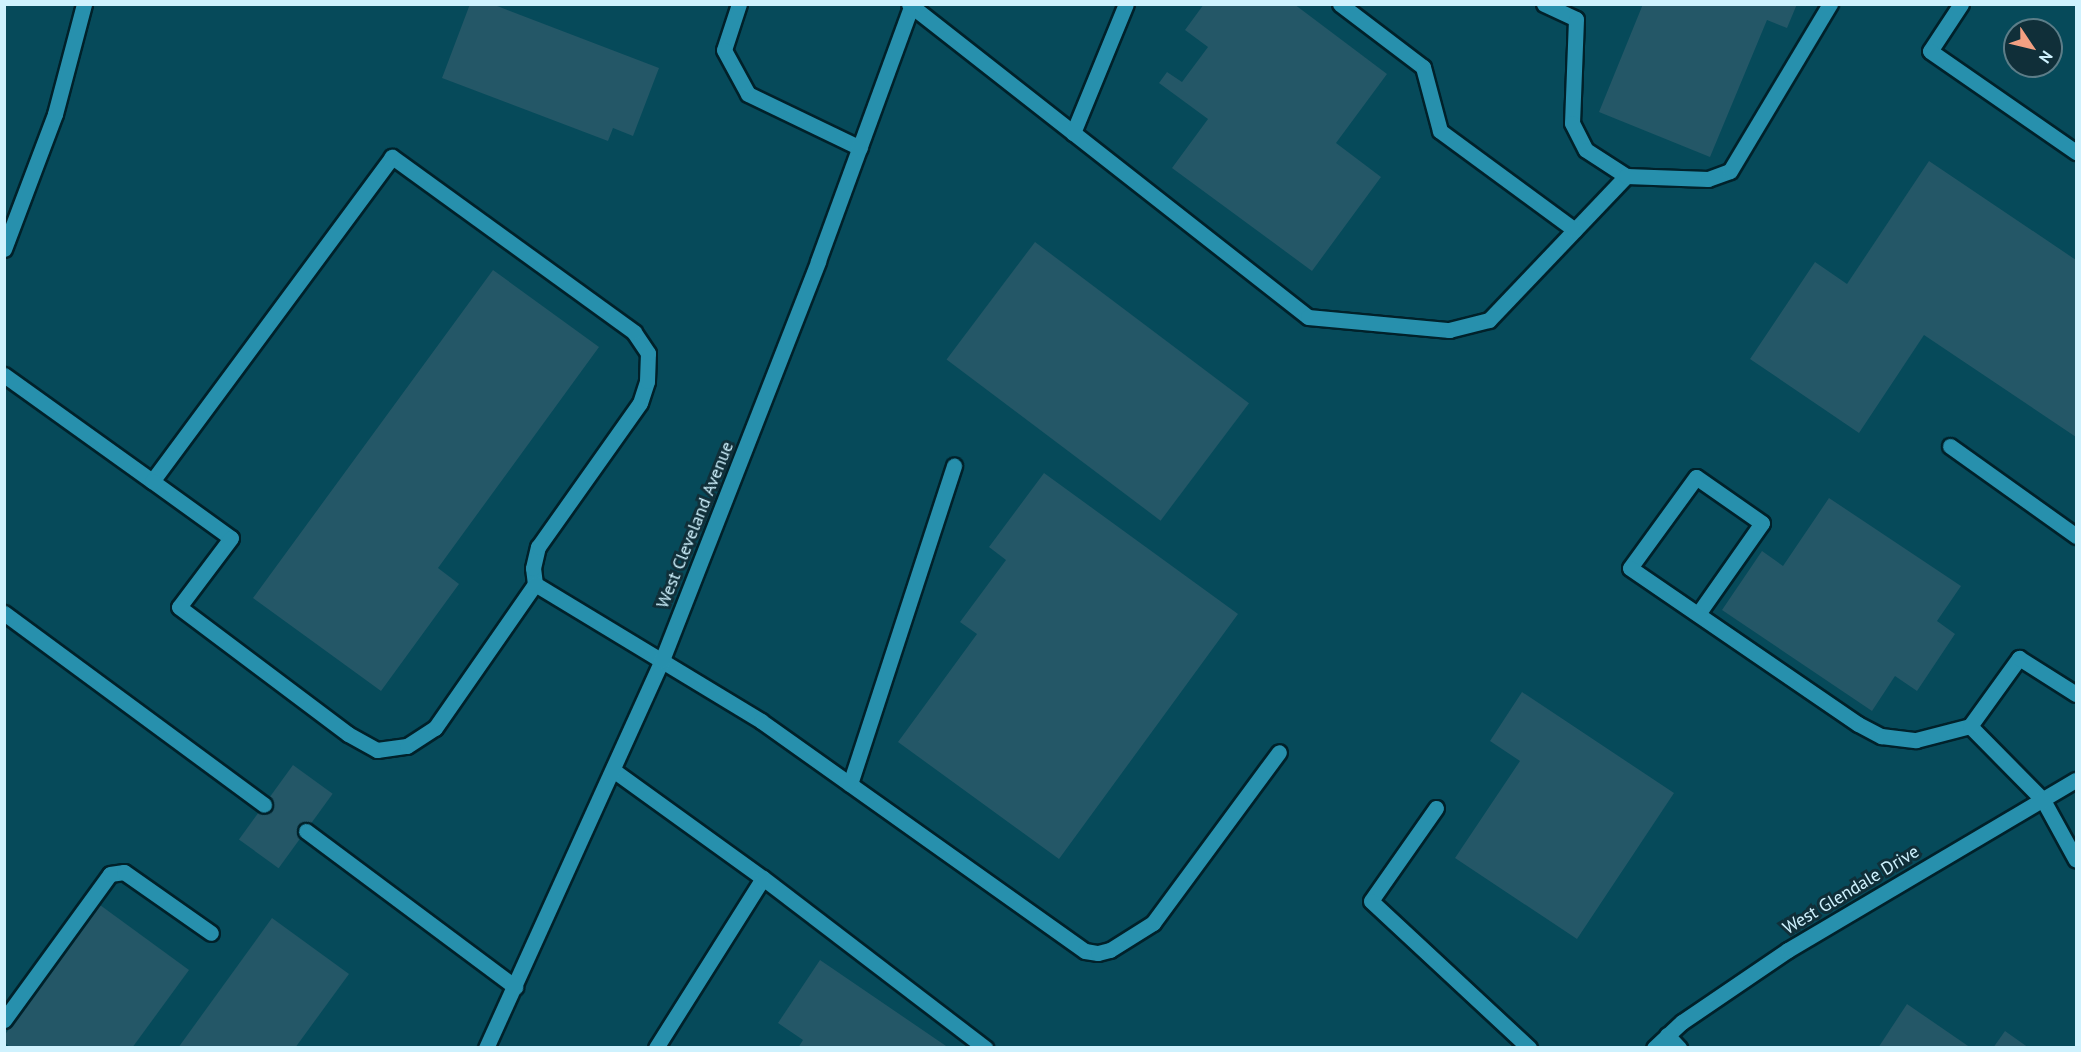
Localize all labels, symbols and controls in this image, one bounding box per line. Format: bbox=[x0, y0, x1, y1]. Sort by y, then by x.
north arrow bbox=[2003, 18, 2063, 78]
text: N bbox=[2035, 47, 2057, 67]
street label: West Cleveland Avenue bbox=[652, 438, 738, 612]
street label: West Glendale Drive bbox=[1779, 841, 1923, 939]

